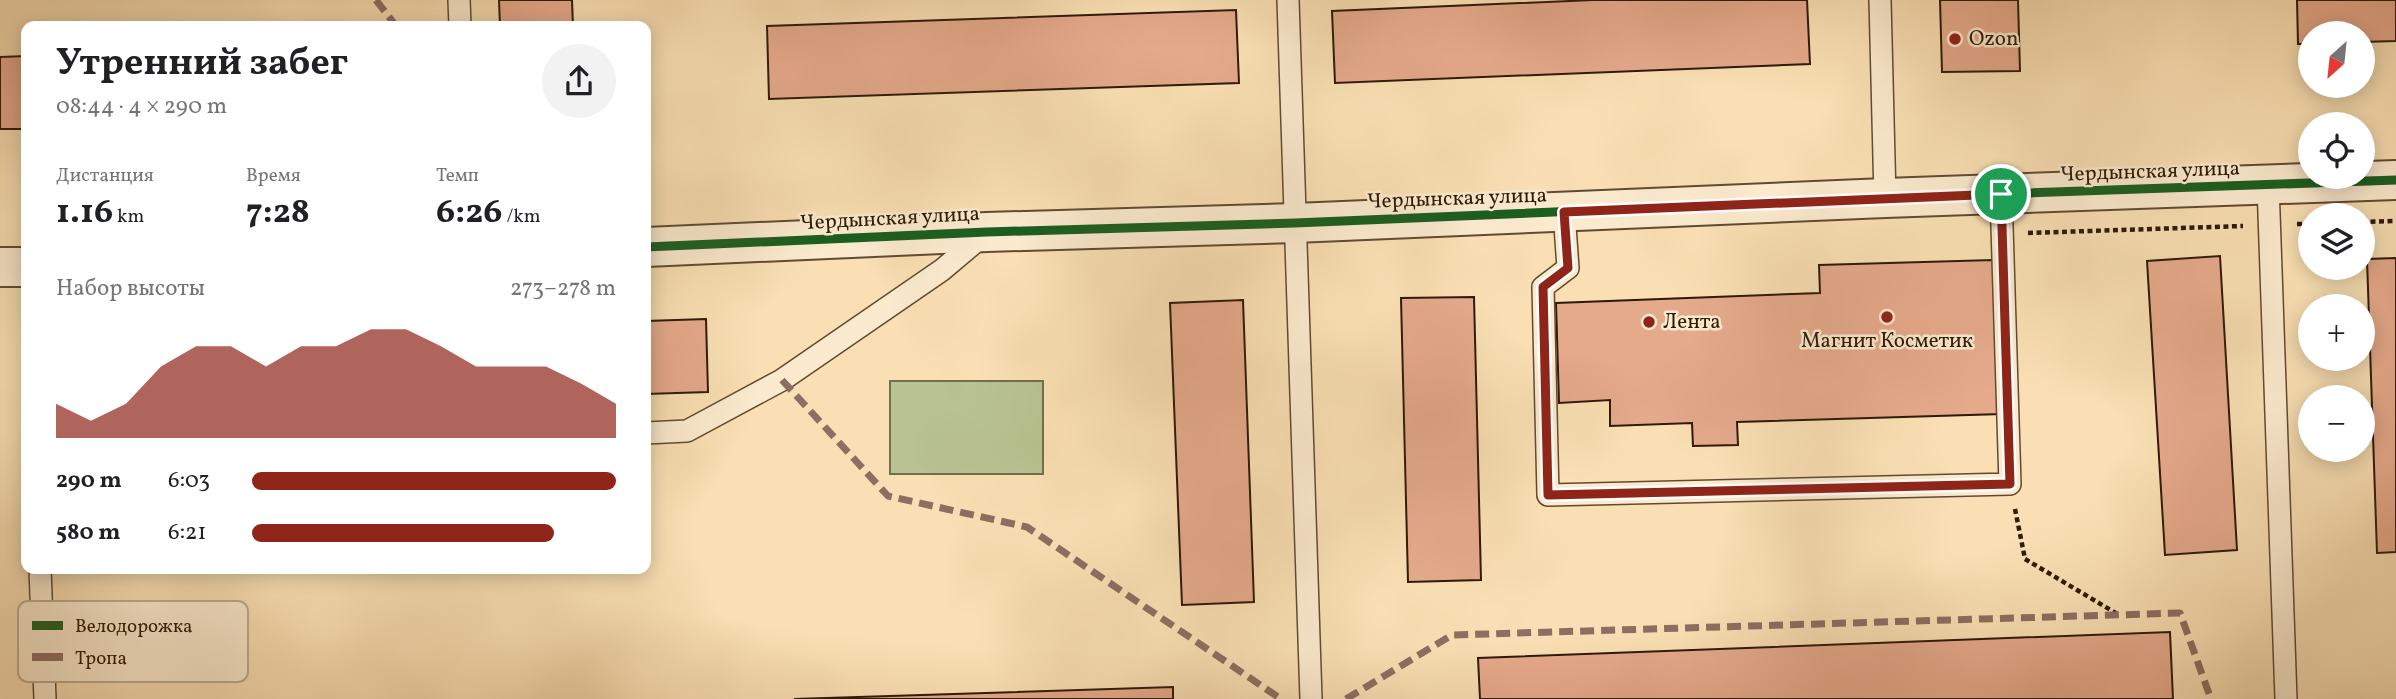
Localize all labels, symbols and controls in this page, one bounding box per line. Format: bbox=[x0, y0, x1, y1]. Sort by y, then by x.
north arrow bbox=[2298, 21, 2375, 98]
map controls bbox=[2298, 21, 2375, 462]
place label: Ozon bbox=[1969, 25, 2019, 54]
marker: Ozon bbox=[1947, 31, 1963, 47]
text: Утренний забег bbox=[56, 38, 348, 91]
button: share bbox=[542, 44, 616, 118]
text: 08:44 · 4 × 290 m bbox=[56, 91, 227, 123]
button: locate bbox=[2298, 112, 2375, 189]
street label: Чердынская улица bbox=[2059, 154, 2241, 190]
text: Дистанция bbox=[56, 163, 154, 189]
text: Время bbox=[246, 163, 301, 189]
text: Темп bbox=[436, 163, 479, 189]
pin bbox=[1971, 164, 2031, 224]
icon: arrive bbox=[1982, 175, 2020, 213]
street label: Чердынская улица bbox=[1366, 181, 1548, 217]
text: 1.16 bbox=[56, 189, 113, 237]
text: 7:28 bbox=[246, 189, 310, 237]
text: 6:26 bbox=[436, 189, 503, 237]
street label: Чердынская улица bbox=[799, 200, 981, 238]
button: layers bbox=[2298, 203, 2375, 280]
text: km bbox=[113, 204, 144, 230]
text: /km bbox=[503, 204, 540, 230]
text: Набор высоты bbox=[56, 273, 205, 305]
text: 273–278 m bbox=[510, 273, 616, 305]
button: + bbox=[2298, 294, 2375, 371]
place label: Лента bbox=[1663, 308, 1721, 337]
marker: Магнит Косметик bbox=[1879, 309, 1895, 325]
marker: Лента bbox=[1641, 314, 1657, 330]
place label: Магнит Косметик bbox=[1801, 327, 1973, 356]
button: − bbox=[2298, 385, 2375, 462]
text: 290 m bbox=[56, 465, 122, 497]
text: 6:03 bbox=[168, 465, 210, 497]
text: 580 m bbox=[56, 517, 121, 549]
text: 6:21 bbox=[168, 517, 206, 549]
legend bbox=[18, 601, 248, 682]
text: Велодорожка bbox=[75, 614, 193, 640]
text: Тропа bbox=[75, 646, 127, 672]

